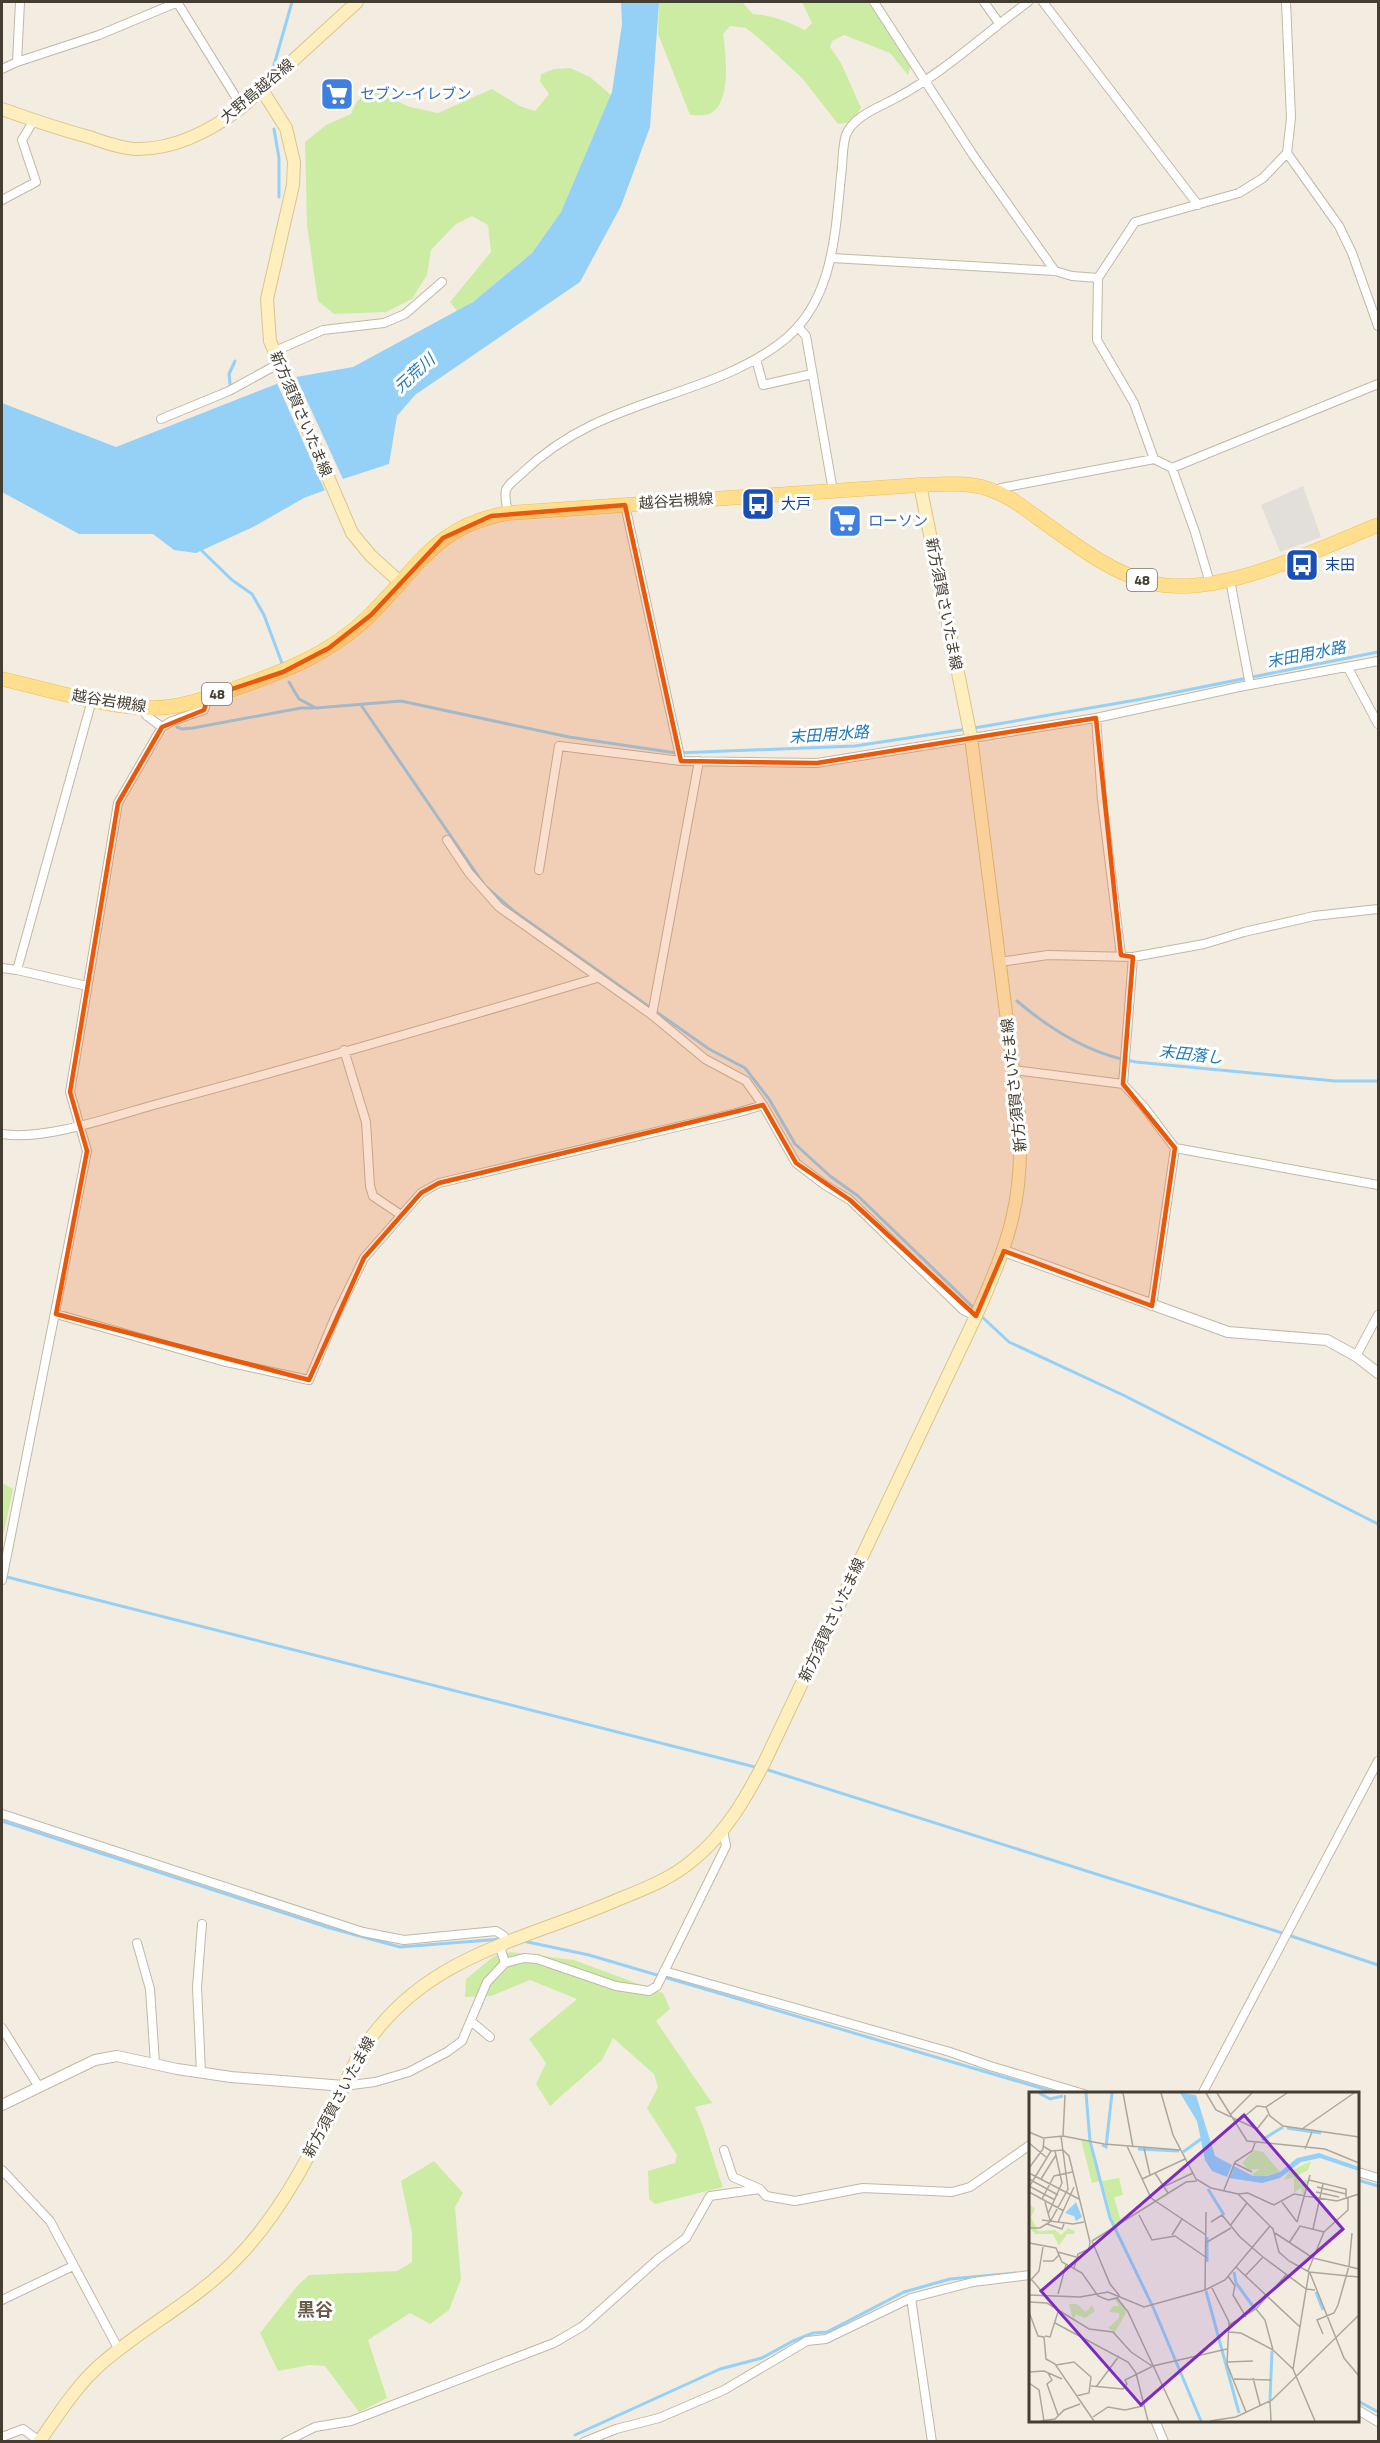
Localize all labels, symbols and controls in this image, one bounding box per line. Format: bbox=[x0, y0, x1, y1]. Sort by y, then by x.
street label: 大野島越谷線 bbox=[215, 53, 299, 128]
supermarket icon: セブン-イレブン bbox=[319, 76, 355, 112]
place label: セブン-イレブン bbox=[360, 82, 472, 105]
street label: 新方須賀さいたま線 bbox=[265, 347, 338, 480]
water label: 元荒川 bbox=[388, 347, 441, 398]
street label: 越谷岩槻線 bbox=[637, 486, 714, 515]
bus stop icon: 大戸 bbox=[740, 486, 776, 522]
place label: 大戸 bbox=[781, 492, 811, 515]
supermarket icon: ローソン bbox=[827, 503, 863, 539]
place label: ローソン bbox=[868, 509, 928, 532]
street label: 新方須賀さいたま線 bbox=[920, 536, 969, 672]
bus stop icon: 末田 bbox=[1284, 547, 1320, 583]
place label: 末田 bbox=[1325, 553, 1355, 576]
road number: 48 bbox=[1127, 569, 1157, 591]
water label: 末田用水路 bbox=[1264, 634, 1350, 673]
street label: 越谷岩槻線 bbox=[69, 683, 148, 718]
road number: 48 bbox=[202, 683, 232, 705]
water label: 末田用水路 bbox=[788, 719, 872, 749]
street label: 新方須賀さいたま線 bbox=[995, 1017, 1032, 1153]
water label: 末田落し bbox=[1158, 1039, 1224, 1069]
street label: 新方須賀さいたま線 bbox=[793, 1554, 870, 1686]
street label: 新方須賀さいたま線 bbox=[297, 2032, 380, 2162]
inset map bbox=[1029, 2092, 1359, 2422]
district label: 黒谷 bbox=[297, 2296, 333, 2323]

